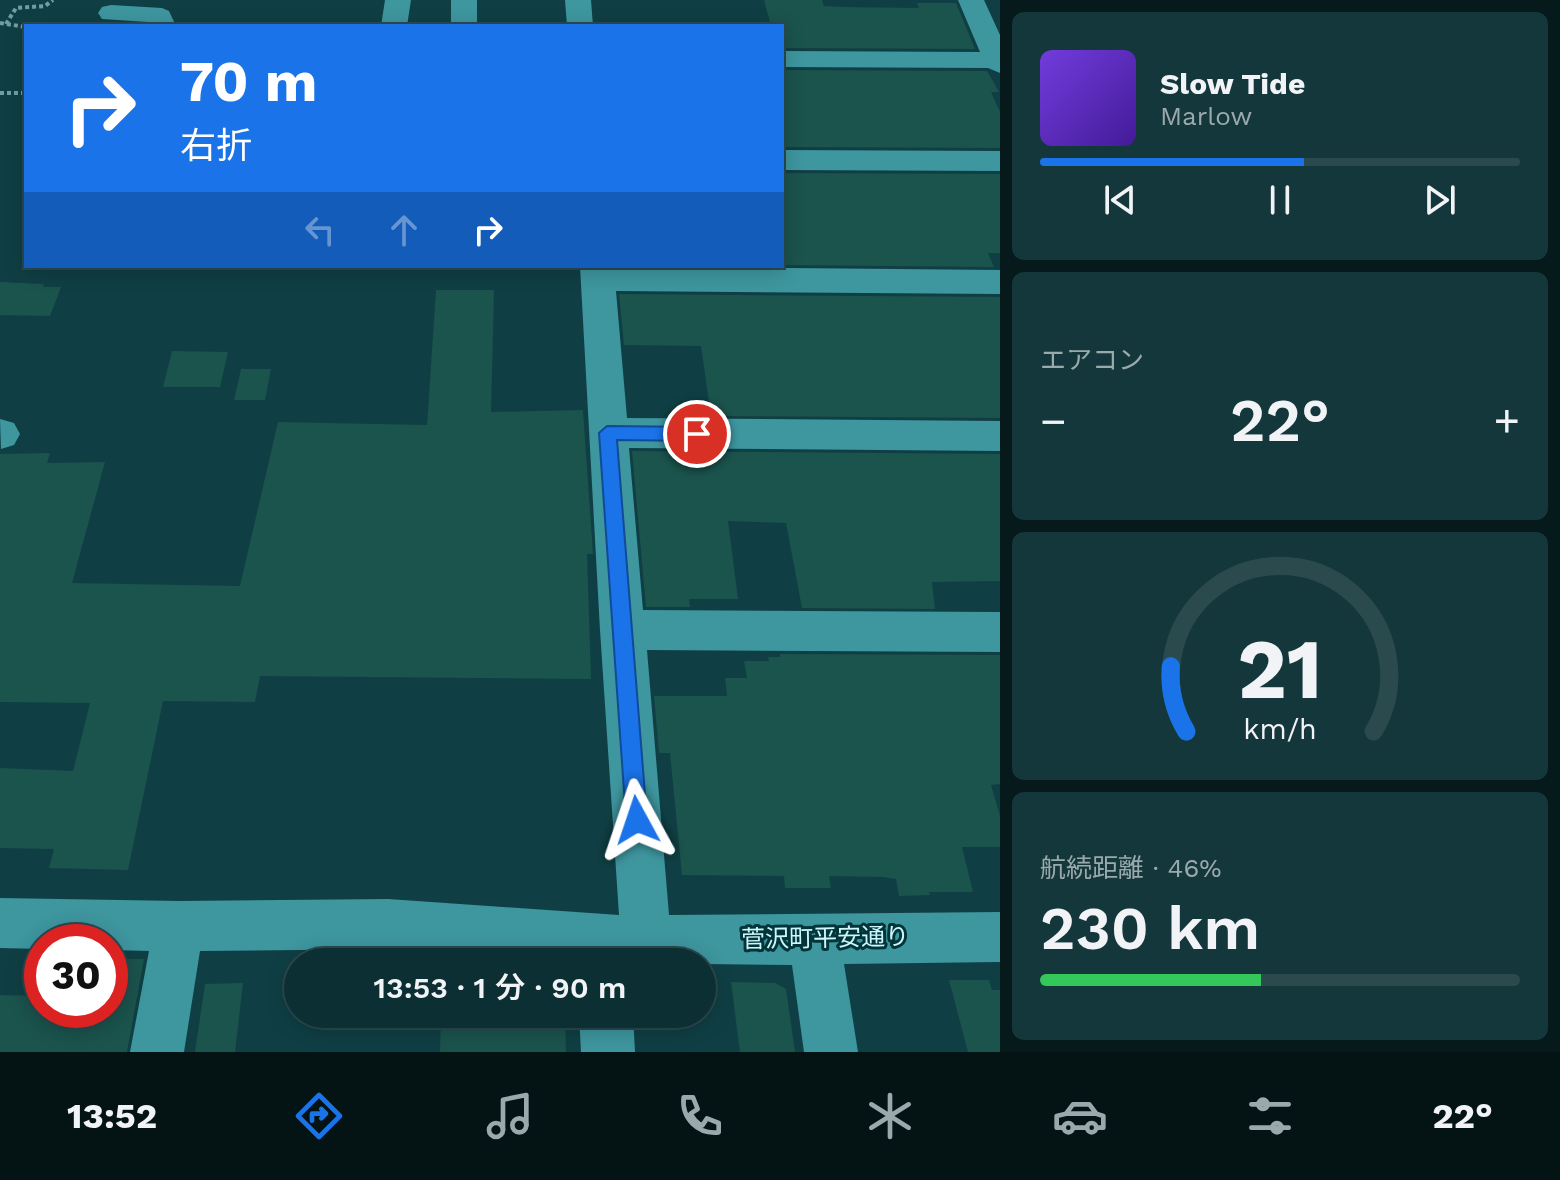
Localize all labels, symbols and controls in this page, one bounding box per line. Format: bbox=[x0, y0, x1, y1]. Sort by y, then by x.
text: 70 m bbox=[180, 49, 317, 115]
icon: right bbox=[48, 56, 152, 160]
text: Slow Tide bbox=[1160, 66, 1305, 101]
text: Marlow bbox=[1160, 101, 1252, 131]
text: 右折 bbox=[180, 125, 252, 167]
icon: previous bbox=[1098, 178, 1142, 222]
icon: pause bbox=[1258, 178, 1302, 222]
icon: next bbox=[1418, 178, 1462, 222]
icon: left bbox=[298, 208, 342, 252]
icon: ahead bbox=[382, 208, 426, 252]
icon: right bbox=[466, 208, 510, 252]
text: エアコン bbox=[1040, 345, 1144, 375]
text: 22° bbox=[1230, 385, 1330, 456]
text: − bbox=[1040, 395, 1067, 447]
text: + bbox=[1493, 395, 1520, 447]
pin bbox=[663, 400, 731, 468]
icon: arrive bbox=[675, 412, 719, 456]
text: 21 bbox=[1237, 621, 1323, 718]
text: km/h bbox=[1243, 712, 1317, 746]
position arrow bbox=[595, 778, 679, 862]
text: 航続距離 · 46% bbox=[1040, 853, 1222, 883]
text: 230 km bbox=[1040, 893, 1260, 964]
street label: 菅沢町平安通り bbox=[741, 923, 909, 953]
speed limit sign: 30 bbox=[24, 924, 128, 1028]
text: 13:53 · 1 分 · 90 m bbox=[374, 970, 626, 1005]
icon: directions bbox=[291, 1088, 347, 1144]
icon: music bbox=[482, 1088, 538, 1144]
icon: phone bbox=[672, 1088, 728, 1144]
icon: climate bbox=[862, 1088, 918, 1144]
icon: car bbox=[1052, 1088, 1108, 1144]
icon: filters bbox=[1242, 1088, 1298, 1144]
text: 13:52 bbox=[67, 1095, 157, 1137]
text: 22° bbox=[1432, 1095, 1493, 1137]

